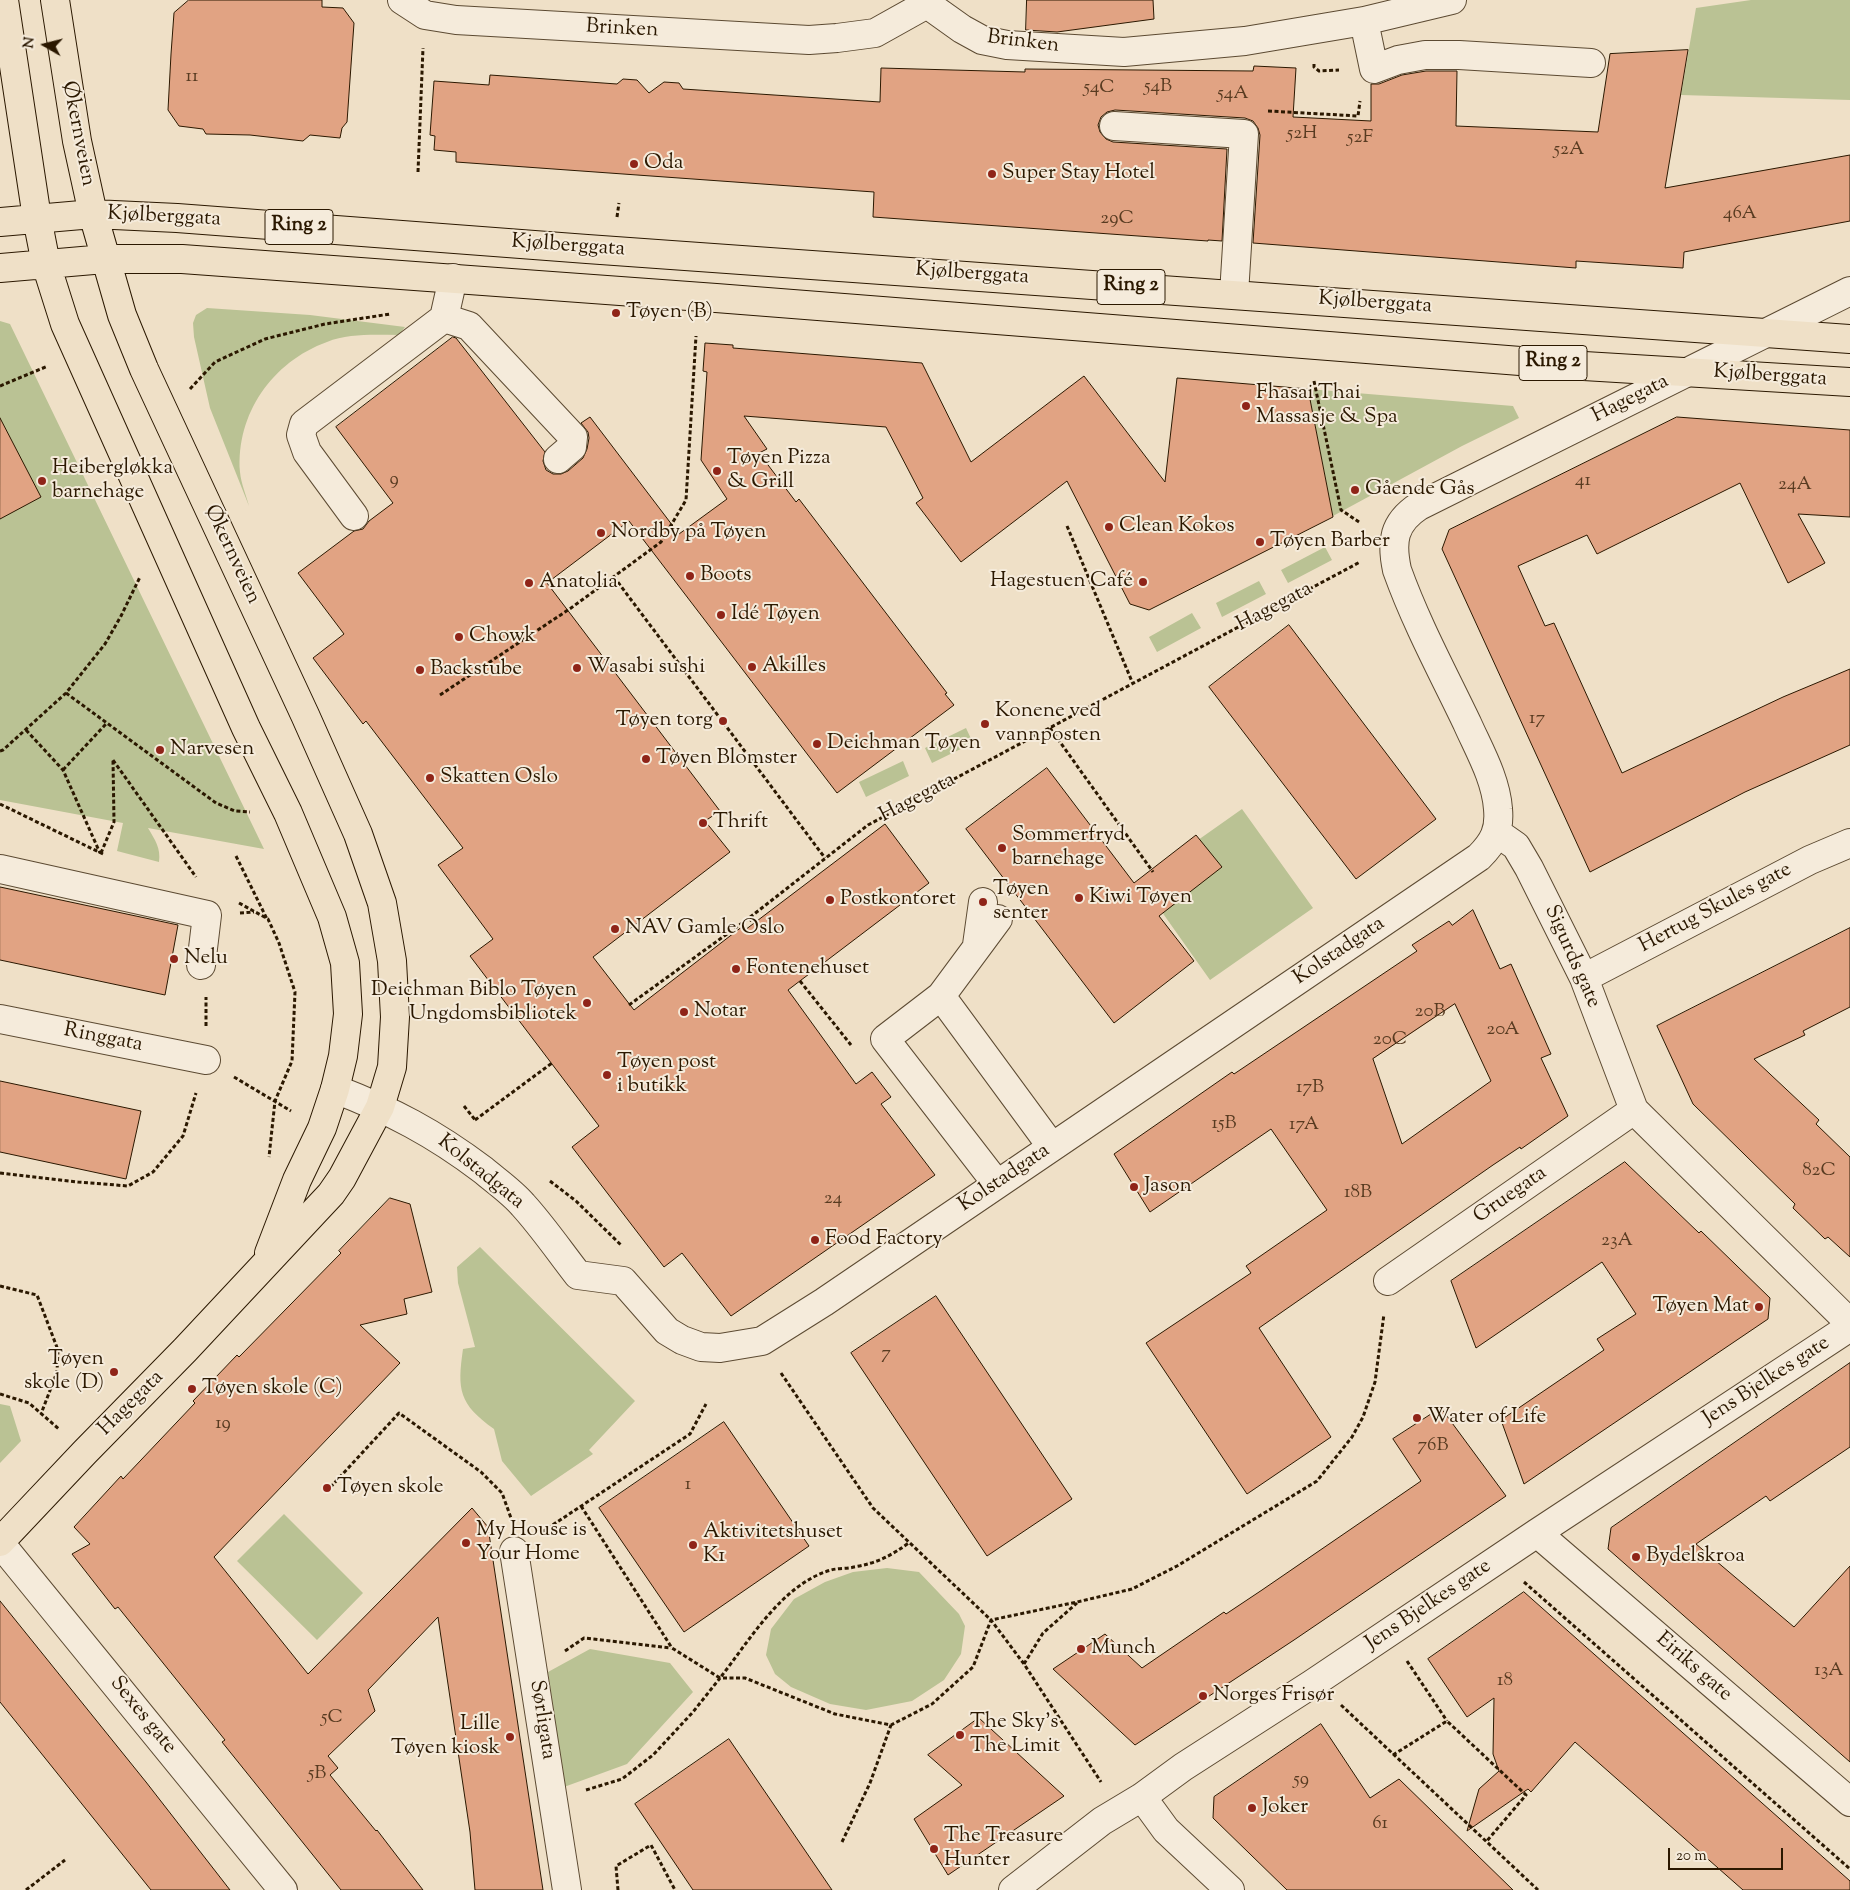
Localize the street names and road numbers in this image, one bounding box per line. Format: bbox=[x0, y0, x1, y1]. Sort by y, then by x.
street label: Brinken bbox=[585, 16, 659, 44]
street label: Brinken bbox=[985, 26, 1061, 60]
street label: Økernveien bbox=[54, 79, 100, 189]
street label: Kjølberggata bbox=[106, 202, 222, 234]
road number: Ring 2 bbox=[265, 210, 333, 244]
street label: Kjølberggata bbox=[510, 230, 626, 264]
street label: Kjølberggata bbox=[914, 258, 1030, 292]
road number: Ring 2 bbox=[1097, 270, 1165, 304]
street label: Kjølberggata bbox=[1317, 287, 1433, 321]
road number: Ring 2 bbox=[1519, 346, 1587, 380]
street label: Kjølberggata bbox=[1712, 360, 1828, 394]
street label: Hagegata bbox=[1589, 370, 1673, 430]
street label: Økernveien bbox=[197, 501, 265, 609]
street label: Hagegata bbox=[1233, 578, 1317, 638]
street label: Hagegata bbox=[876, 769, 960, 829]
street label: Hertug Skules gate bbox=[1636, 858, 1796, 960]
street label: Sigurds gate bbox=[1537, 902, 1605, 1012]
street label: Kolstadgata bbox=[1290, 912, 1390, 992]
street label: Ringgata bbox=[61, 1019, 145, 1059]
street label: Kolstadgata bbox=[431, 1130, 529, 1216]
street label: Kolstadgata bbox=[955, 1139, 1055, 1219]
street label: Gruegata bbox=[1470, 1162, 1552, 1230]
street label: Jens Bjelkes gate bbox=[1699, 1332, 1835, 1432]
street label: Hagegata bbox=[94, 1366, 170, 1442]
street label: Jens Bjelkes gate bbox=[1361, 1555, 1497, 1657]
street label: Eiriks gate bbox=[1650, 1628, 1736, 1708]
street label: Sexes gate bbox=[103, 1672, 181, 1760]
street label: Sørligata bbox=[522, 1678, 560, 1762]

